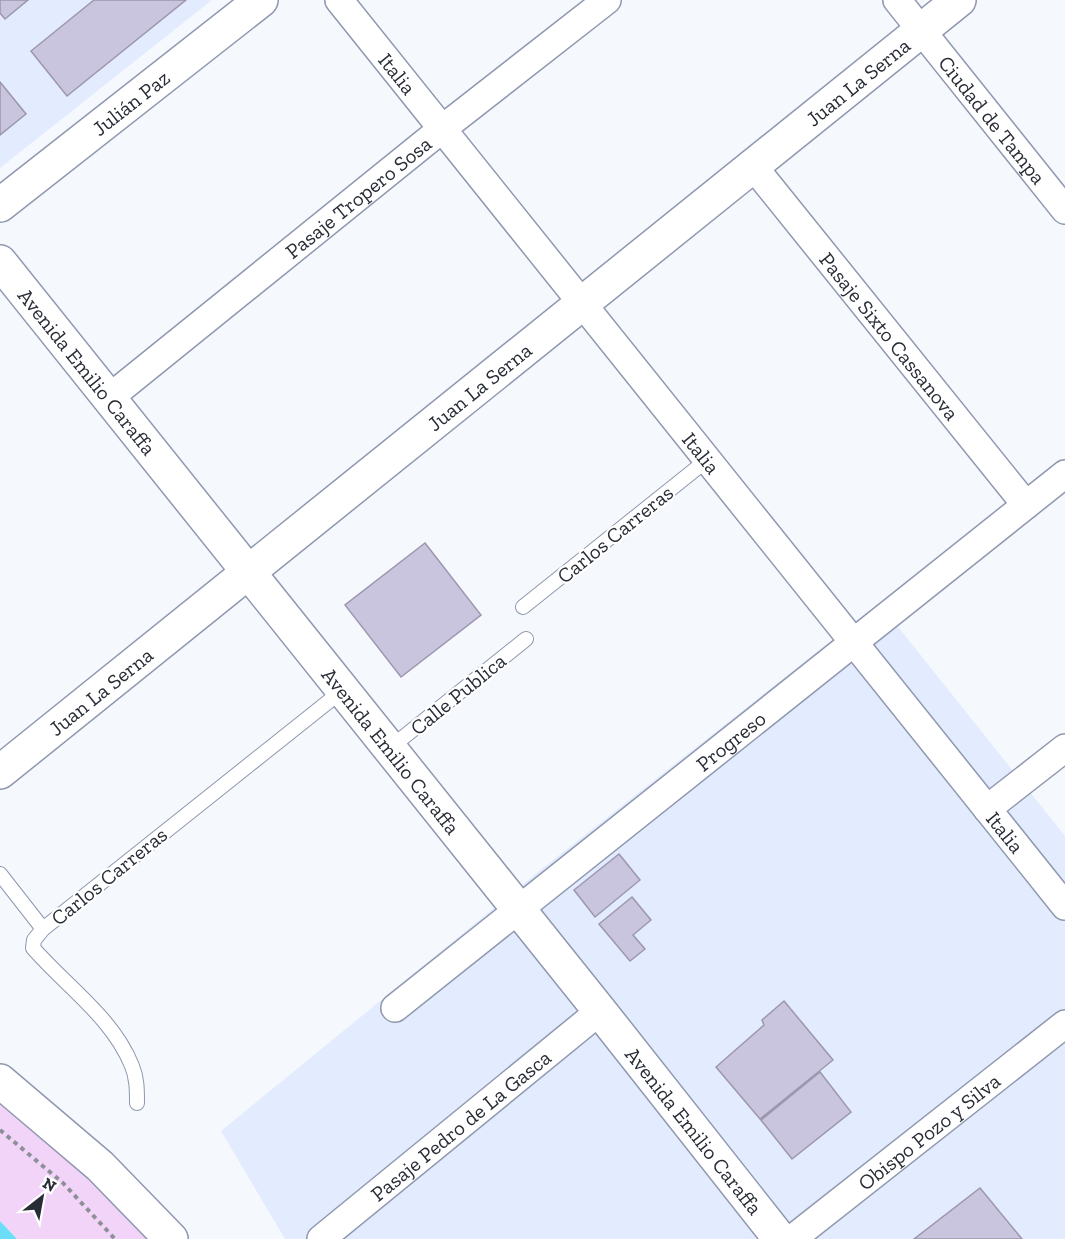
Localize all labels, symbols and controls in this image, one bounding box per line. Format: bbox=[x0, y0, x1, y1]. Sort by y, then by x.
street label: Juan La Serna bbox=[801, 32, 915, 131]
street label: Italia bbox=[374, 48, 422, 99]
street label: Ciudad de Tampa bbox=[934, 50, 1052, 189]
street label: Julián Paz bbox=[87, 64, 174, 140]
street label: Pasaje Tropero Sosa bbox=[280, 130, 436, 263]
street label: Pasaje Sixto Cassanova bbox=[815, 247, 965, 425]
street label: Avenida Emilio Caraffa bbox=[13, 283, 162, 460]
street label: Juan La Serna bbox=[422, 337, 536, 436]
street label: Italia bbox=[678, 427, 726, 478]
street label: Carlos Carreras bbox=[552, 480, 678, 588]
street label: Juan La Serna bbox=[43, 642, 158, 740]
street label: Calle Publica bbox=[405, 648, 511, 740]
street label: Avenida Emilio Caraffa bbox=[317, 662, 466, 839]
street label: Progreso bbox=[691, 705, 770, 776]
street label: Italia bbox=[981, 806, 1030, 858]
street label: Carlos Carreras bbox=[46, 822, 172, 930]
street label: Avenida Emilio Caraffa bbox=[621, 1042, 768, 1219]
street label: Pasaje Pedro de La Gasca bbox=[365, 1044, 555, 1206]
street label: Obispo Pozo y Silva bbox=[853, 1068, 1005, 1195]
north arrow bbox=[12, 1167, 72, 1227]
text: N bbox=[39, 1173, 60, 1196]

